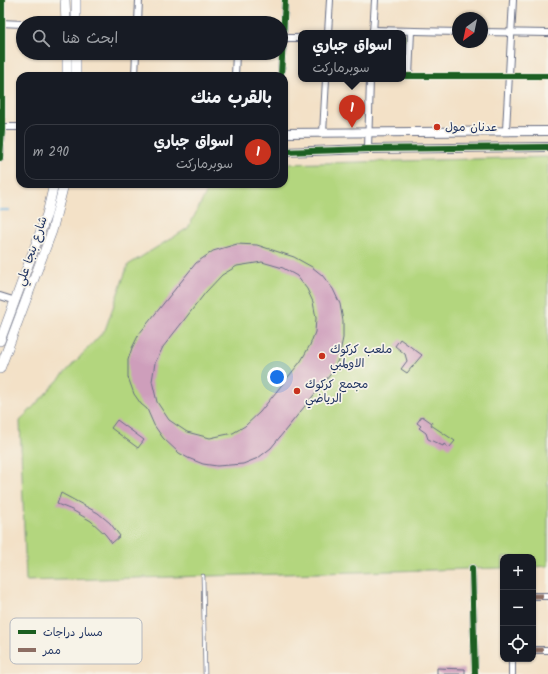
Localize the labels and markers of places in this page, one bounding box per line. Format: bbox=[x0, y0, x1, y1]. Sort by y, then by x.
pin: 1 bbox=[339, 95, 365, 128]
place label: عدنان مول bbox=[445, 118, 498, 137]
marker: عدنان مول bbox=[432, 122, 442, 132]
place label: ملعب كركوك الاولمبي bbox=[330, 340, 392, 374]
marker: ملعب كركوك الاولمبي bbox=[317, 351, 327, 361]
place label: مجمع كركوك الرياضي bbox=[305, 375, 368, 409]
marker: مجمع كركوك الرياضي bbox=[292, 386, 302, 396]

